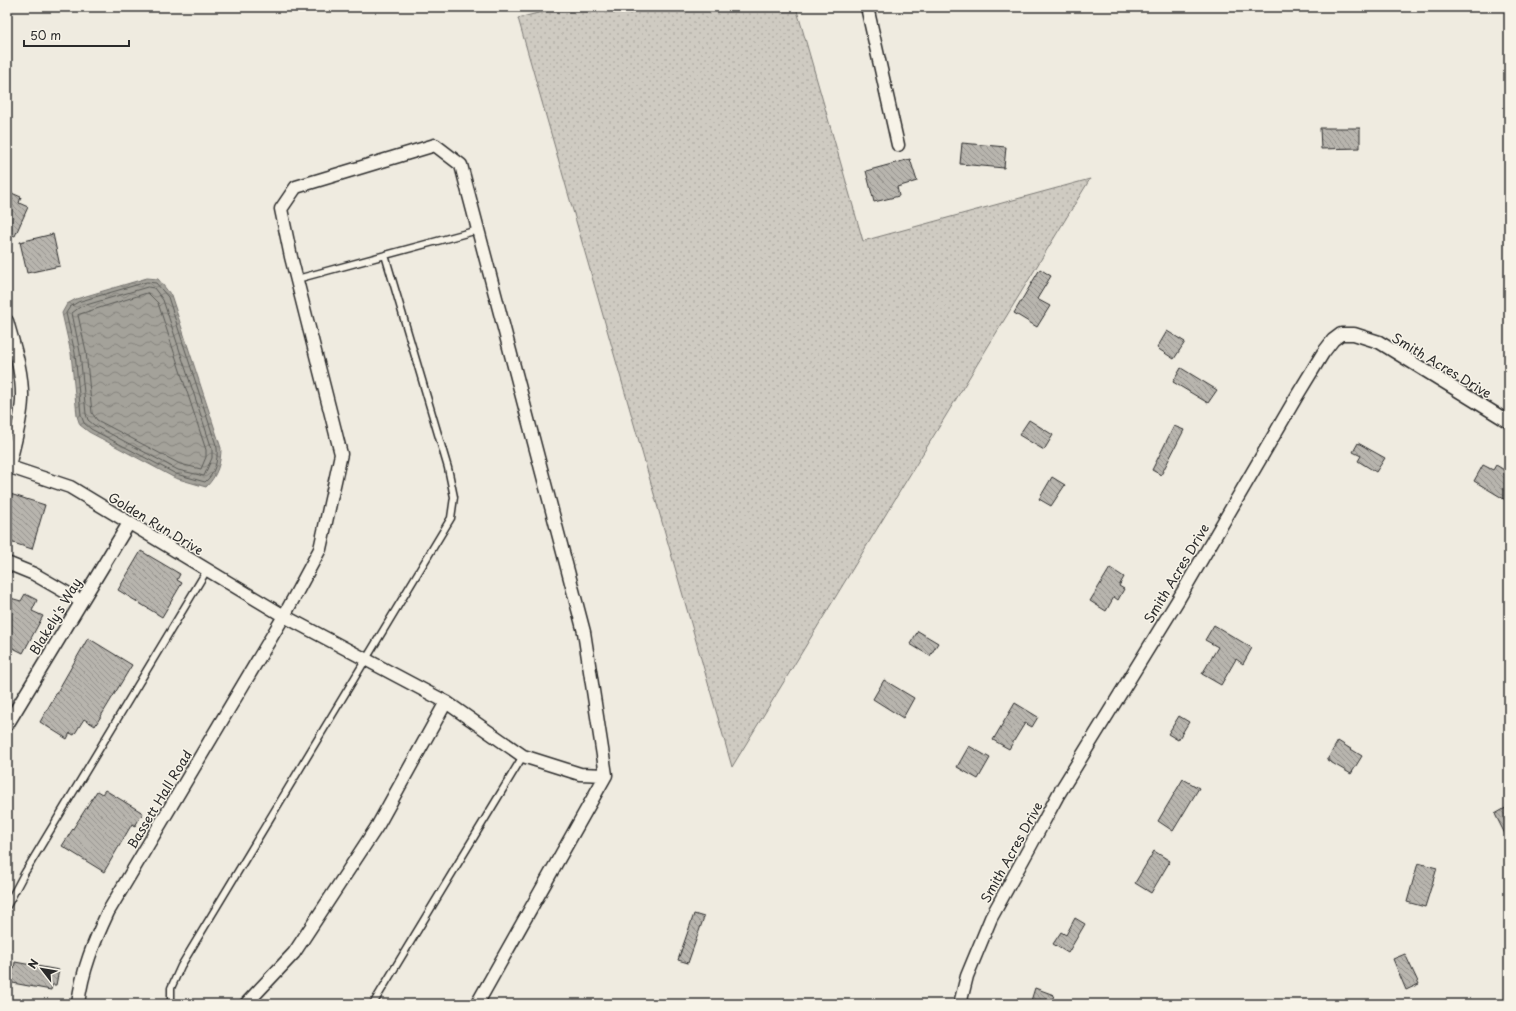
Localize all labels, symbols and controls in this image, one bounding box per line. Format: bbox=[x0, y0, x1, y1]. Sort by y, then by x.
scale bar bbox=[24, 22, 129, 48]
text: 50 m bbox=[30, 26, 61, 44]
street label: Smith Acres Drive bbox=[1389, 328, 1495, 402]
street label: Golden Run Drive bbox=[105, 487, 207, 559]
street label: Smith Acres Drive bbox=[1139, 520, 1213, 626]
street label: Blakely's Way bbox=[24, 574, 86, 658]
street label: Bassett Hall Road bbox=[122, 746, 196, 852]
street label: Smith Acres Drive bbox=[975, 798, 1047, 906]
north arrow bbox=[22, 949, 62, 989]
text: N bbox=[23, 955, 43, 972]

